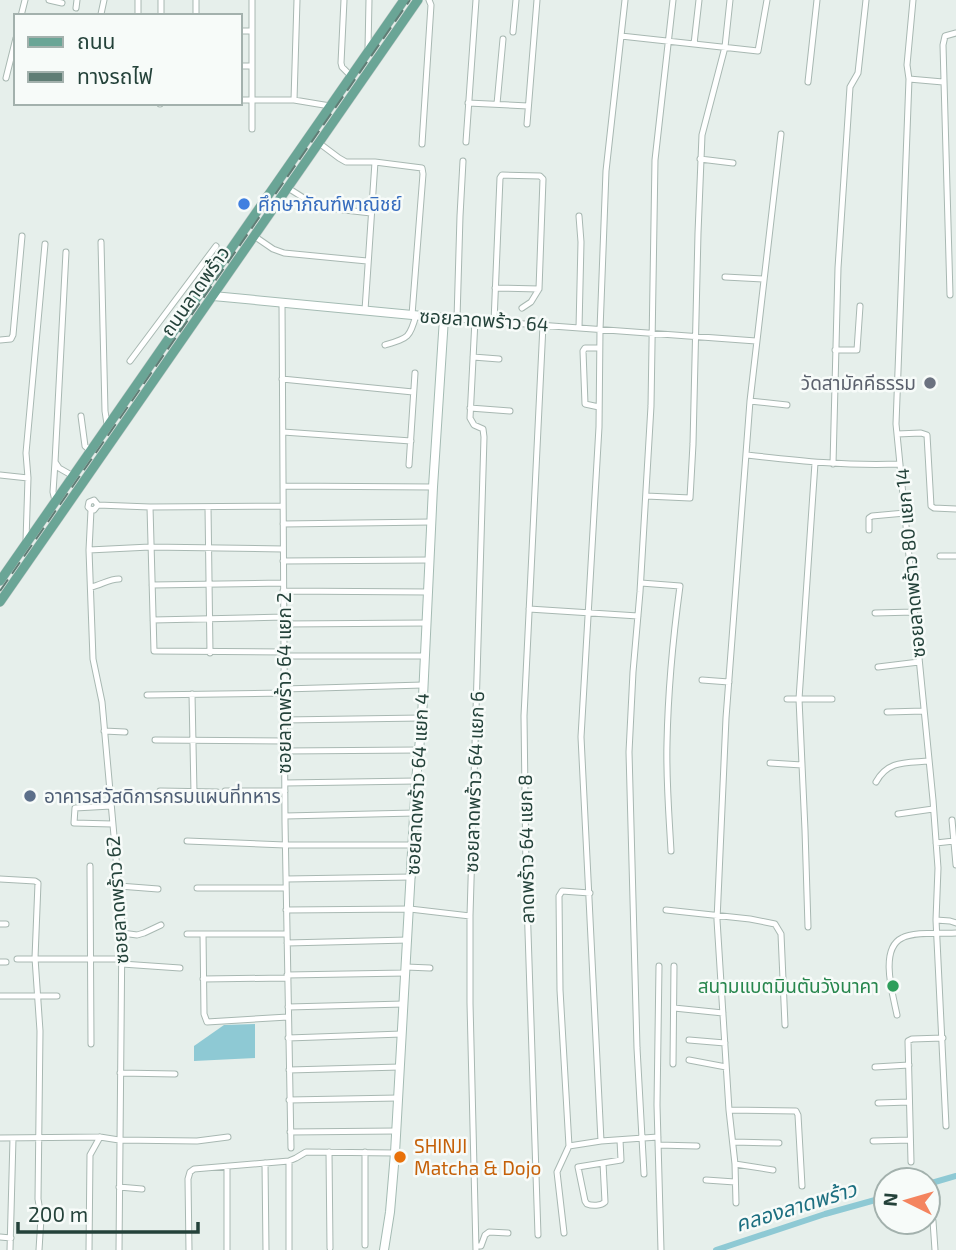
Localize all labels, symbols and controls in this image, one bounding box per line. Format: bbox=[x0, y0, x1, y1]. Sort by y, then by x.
legend bbox=[14, 14, 242, 105]
text: ถนน bbox=[77, 28, 115, 53]
text: ทางรถไฟ bbox=[77, 63, 153, 88]
place label: ศึกษาภัณฑ์พาณิชย์ bbox=[258, 192, 402, 215]
marker: ศึกษาภัณฑ์พาณิชย์ bbox=[236, 196, 252, 212]
street label: ถนนลาดพร้าว bbox=[155, 241, 234, 340]
street label: ซอยลาดพร้าว 64 bbox=[419, 304, 549, 335]
place label: วัดสามัคคีธรรม bbox=[801, 371, 916, 394]
marker: วัดสามัคคีธรรม bbox=[922, 375, 938, 391]
street label: ซอยลาดพร้าว 80 แยก 14 bbox=[890, 467, 929, 659]
street label: ซอยลาดพร้าว 64 แยก 2 bbox=[272, 592, 295, 774]
street label: ซอยลาดพร้าว 64 แยก 6 bbox=[459, 691, 488, 873]
street label: ซอยลาดพร้าว 64 แยก 4 bbox=[400, 692, 433, 876]
street label: ลาดพร้าว 64 แยก 8 bbox=[513, 774, 538, 924]
place label: อาคารสวัสดิการกรมแผนที่ทหาร bbox=[44, 783, 281, 807]
marker: อาคารสวัสดิการกรมแผนที่ทหาร bbox=[22, 788, 38, 804]
street label: ซอยลาดพร้าว 62 bbox=[101, 835, 132, 965]
place label: สนามแบตมินตันวังนาคา bbox=[698, 974, 879, 997]
marker: สนามแบตมินตันวังนาคา bbox=[885, 978, 901, 994]
place label: SHINJI Matcha & Dojo bbox=[414, 1134, 541, 1179]
marker: SHINJI Matcha & Dojo bbox=[392, 1149, 408, 1165]
north arrow bbox=[872, 1166, 942, 1236]
water label: คลองลาดพร้าว bbox=[732, 1175, 860, 1236]
scale bar bbox=[18, 1190, 198, 1234]
text: N bbox=[878, 1192, 902, 1207]
text: 200 m bbox=[28, 1201, 88, 1226]

